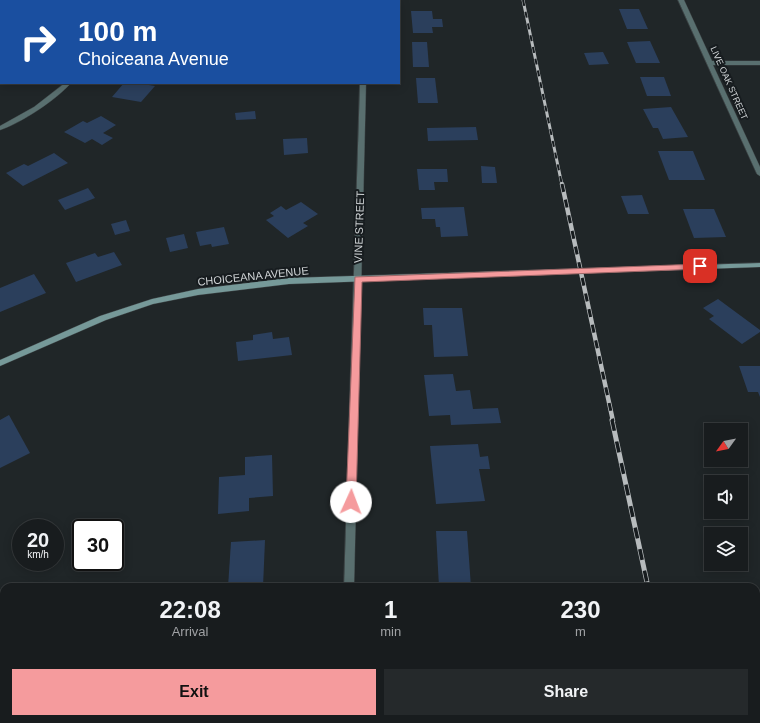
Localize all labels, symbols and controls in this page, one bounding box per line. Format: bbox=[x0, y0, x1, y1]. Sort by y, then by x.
icon: right bbox=[12, 16, 64, 68]
text: 100 m bbox=[78, 16, 157, 47]
street label: LIVE OAK STREET bbox=[708, 45, 750, 122]
text: Choiceana Avenue bbox=[78, 49, 229, 69]
street label: VINE STREET bbox=[352, 190, 366, 263]
pin bbox=[683, 249, 717, 283]
icon: arrive bbox=[689, 255, 711, 277]
street label: CHOICEANA AVENUE bbox=[197, 264, 309, 288]
north arrow bbox=[704, 423, 748, 467]
map controls bbox=[704, 423, 748, 571]
button: sound bbox=[704, 475, 748, 519]
position arrow bbox=[330, 481, 372, 523]
speed limit sign: 30 bbox=[72, 519, 124, 571]
button: layers bbox=[704, 527, 748, 571]
text: 20 bbox=[27, 529, 49, 551]
text: km/h bbox=[27, 549, 49, 560]
text: 22:08 bbox=[159, 596, 221, 623]
text: 1 bbox=[384, 596, 397, 623]
text: 230 bbox=[561, 596, 601, 623]
text: Arrival bbox=[172, 624, 209, 639]
text: min bbox=[380, 624, 401, 639]
text: m bbox=[575, 624, 586, 639]
button: Exit bbox=[12, 669, 376, 715]
button: Share bbox=[384, 669, 748, 715]

